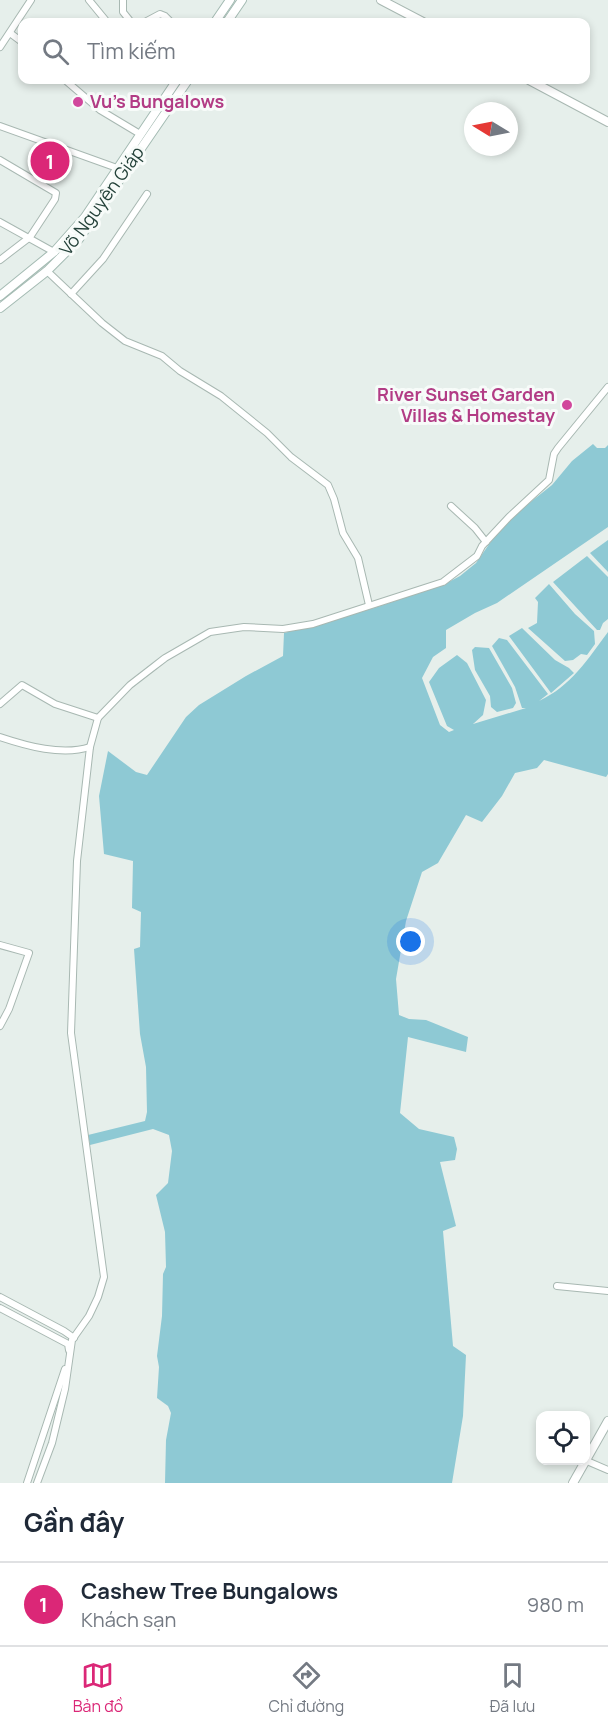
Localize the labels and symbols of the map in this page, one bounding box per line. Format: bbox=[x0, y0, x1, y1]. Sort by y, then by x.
place label: Vu's Bungalows bbox=[90, 89, 224, 113]
marker: Vu's Bungalows bbox=[71, 95, 85, 109]
north arrow bbox=[464, 102, 518, 156]
pin: 1 bbox=[31, 138, 70, 184]
street label: Võ Nguyên Giáp bbox=[53, 141, 149, 260]
place label: River Sunset Garden Villas & Homestay bbox=[377, 382, 555, 427]
marker: River Sunset Garden Villas & Homestay bbox=[560, 398, 574, 412]
your location bbox=[396, 927, 425, 956]

